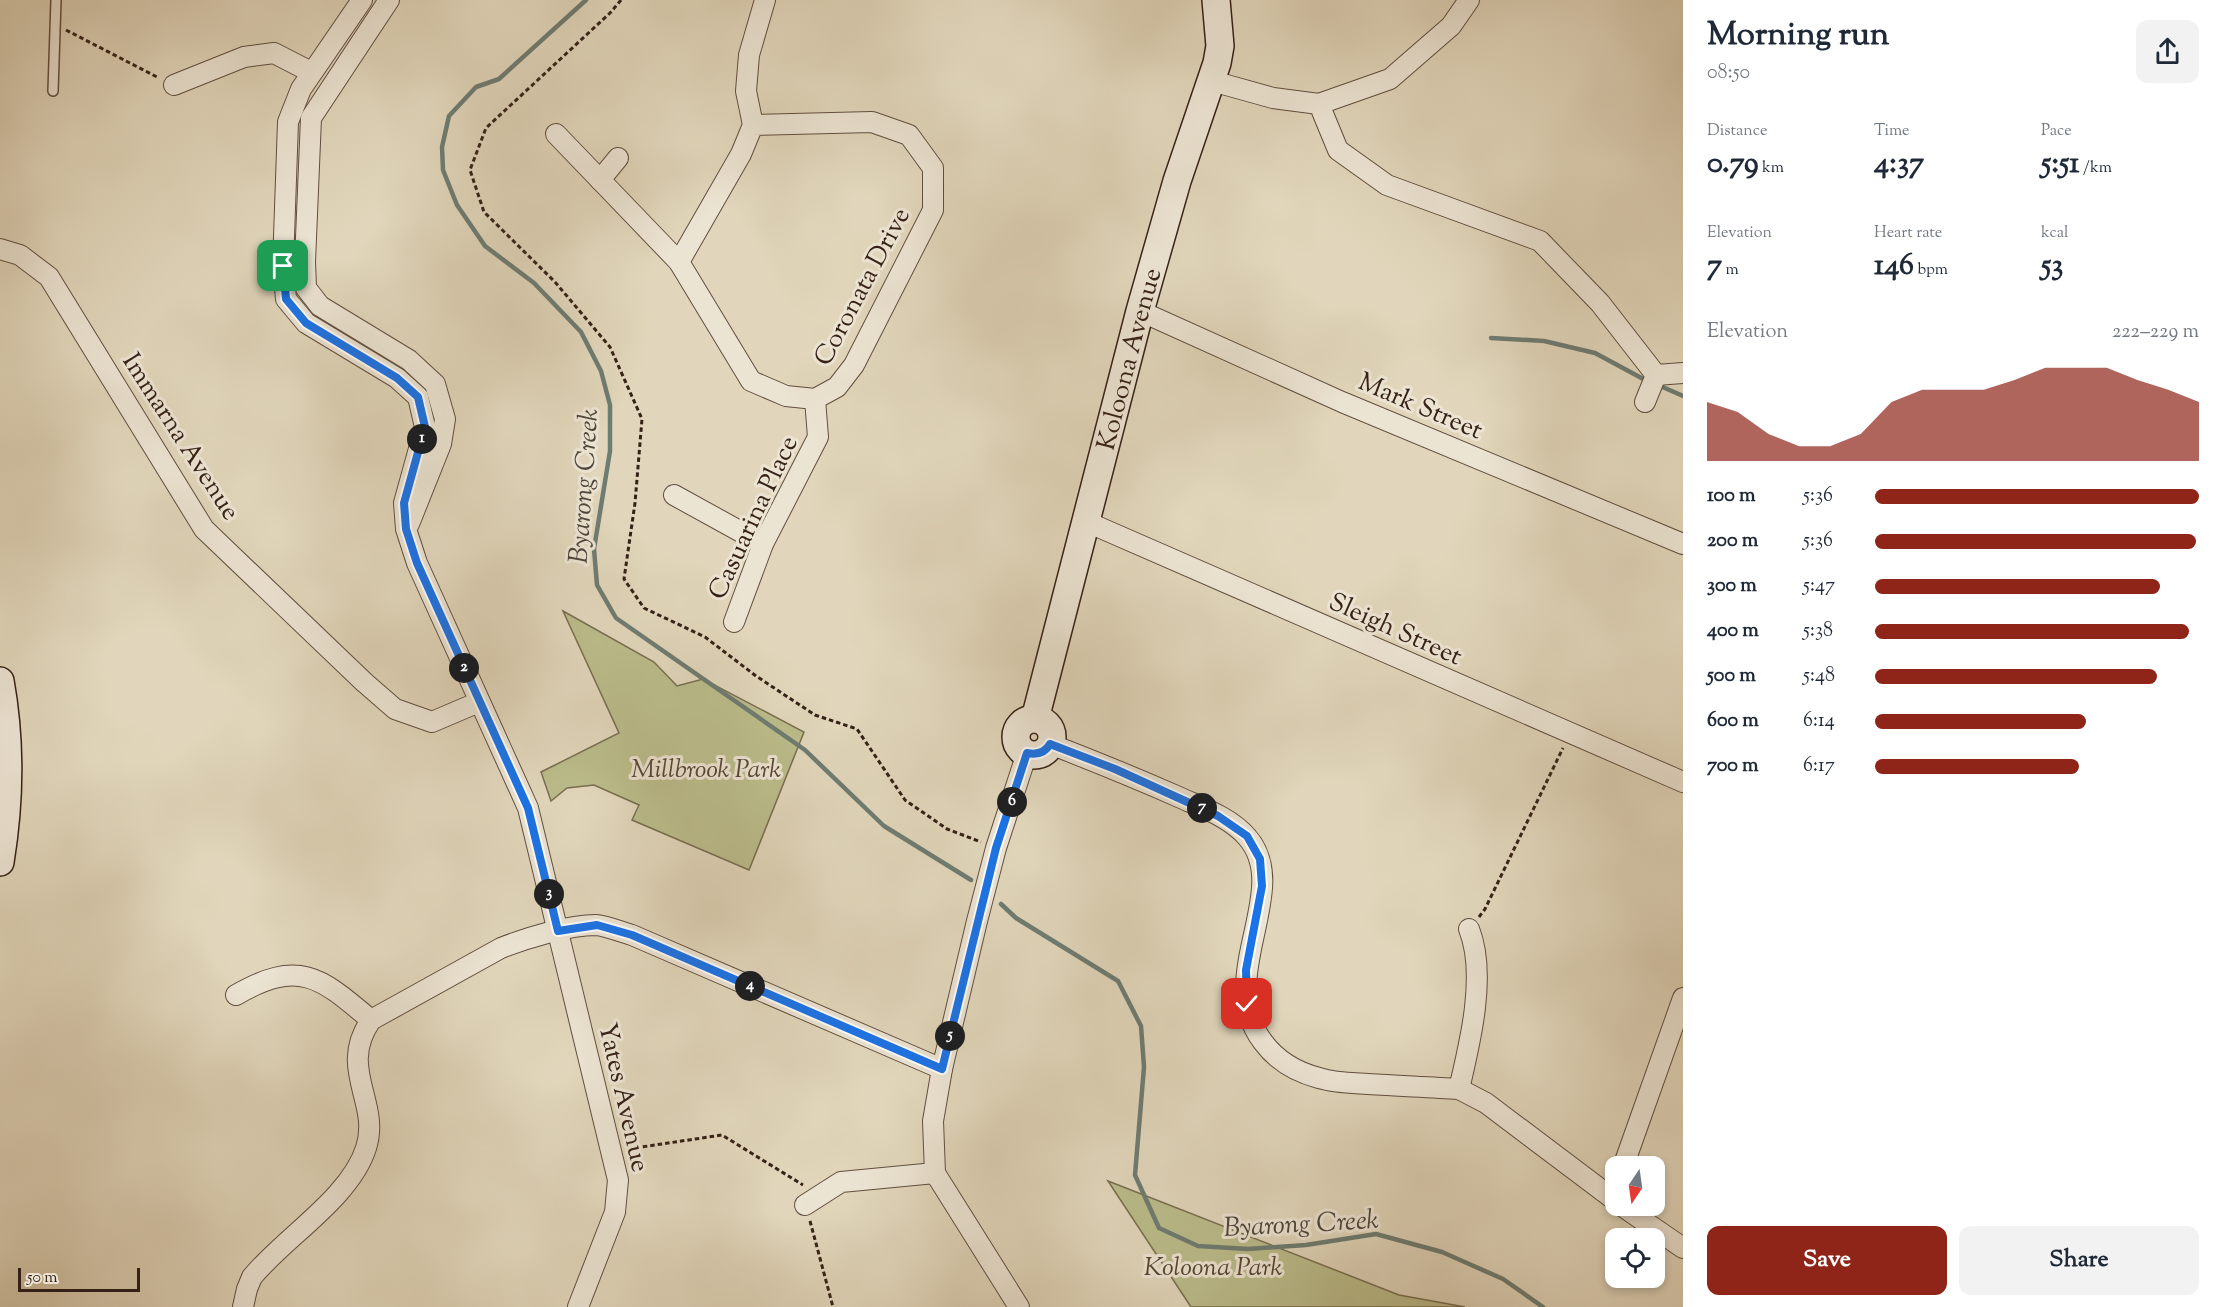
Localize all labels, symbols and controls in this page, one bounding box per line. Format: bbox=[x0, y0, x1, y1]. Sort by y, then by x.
text: Morning run bbox=[1707, 12, 1889, 60]
button: share bbox=[2136, 20, 2199, 83]
text: 08:50 bbox=[1707, 59, 1750, 88]
text: Distance bbox=[1707, 120, 1767, 143]
text: Time bbox=[1874, 120, 1910, 143]
text: Pace bbox=[2041, 120, 2072, 143]
text: 0.79 bbox=[1707, 143, 1759, 186]
text: 4:37 bbox=[1874, 143, 1924, 186]
text: 5:51 bbox=[2041, 143, 2080, 186]
text: km bbox=[1759, 157, 1784, 180]
text: /km bbox=[2080, 157, 2112, 180]
street label: Coronata Drive bbox=[806, 201, 921, 373]
text: Elevation bbox=[1707, 222, 1772, 245]
text: Heart rate bbox=[1874, 222, 1942, 245]
text: kcal bbox=[2041, 222, 2069, 245]
pin bbox=[257, 240, 308, 291]
text: 7 bbox=[1707, 245, 1722, 288]
text: 146 bbox=[1874, 245, 1914, 288]
text: 53 bbox=[2041, 245, 2063, 288]
icon: arrive bbox=[266, 249, 299, 282]
text: m bbox=[1722, 259, 1739, 282]
text: bpm bbox=[1914, 259, 1948, 282]
street label: Koloona Avenue bbox=[1089, 264, 1172, 455]
text: Elevation bbox=[1707, 318, 1788, 347]
text: 222–229 m bbox=[2112, 318, 2199, 347]
street label: Immarna Avenue bbox=[112, 346, 248, 528]
street label: Mark Street bbox=[1352, 364, 1488, 450]
water label: Byarong Creek bbox=[561, 407, 610, 565]
pin: 1 bbox=[407, 424, 437, 454]
text: 1 bbox=[419, 427, 425, 450]
street label: Casuarina Place bbox=[700, 430, 808, 606]
text: 100 m bbox=[1707, 482, 1756, 511]
text: 5:36 bbox=[1803, 482, 1833, 511]
text: 200 m bbox=[1707, 527, 1758, 556]
text: 5:36 bbox=[1803, 527, 1833, 556]
text: 300 m bbox=[1707, 572, 1757, 601]
text: 5:47 bbox=[1803, 572, 1835, 601]
street label: Sleigh Street bbox=[1322, 584, 1468, 676]
text: 400 m bbox=[1707, 617, 1759, 646]
text: 5:38 bbox=[1803, 617, 1833, 646]
pin: 2 bbox=[449, 653, 479, 683]
text: 2 bbox=[460, 656, 468, 679]
text: 500 m bbox=[1707, 662, 1756, 691]
text: 5:48 bbox=[1803, 662, 1835, 691]
text: 600 m bbox=[1707, 707, 1759, 736]
text: 6:14 bbox=[1803, 707, 1835, 736]
park label: Millbrook Park bbox=[631, 752, 781, 789]
text: 700 m bbox=[1707, 752, 1759, 781]
text: 6:17 bbox=[1803, 752, 1835, 781]
pin: 6 bbox=[997, 787, 1027, 817]
text: 6 bbox=[1008, 790, 1016, 813]
pin: 7 bbox=[1187, 793, 1217, 823]
text: 7 bbox=[1198, 796, 1206, 819]
pin: 3 bbox=[534, 879, 564, 909]
text: 3 bbox=[546, 882, 552, 905]
pin: 4 bbox=[735, 971, 765, 1001]
text: 4 bbox=[746, 974, 754, 997]
pin bbox=[1221, 978, 1272, 1029]
icon: check bbox=[1230, 987, 1263, 1020]
street label: Yates Avenue bbox=[587, 1019, 658, 1176]
pin: 5 bbox=[935, 1021, 965, 1051]
text: 5 bbox=[947, 1024, 953, 1047]
north arrow bbox=[1605, 1156, 1665, 1216]
map controls bbox=[1605, 1156, 1665, 1288]
water label: Byarong Creek bbox=[1223, 1202, 1380, 1249]
button: Save bbox=[1707, 1226, 1947, 1295]
button: Share bbox=[1959, 1226, 2199, 1295]
button: locate bbox=[1605, 1228, 1665, 1288]
park label: Koloona Park bbox=[1144, 1250, 1282, 1287]
scale bar bbox=[18, 1265, 140, 1292]
text: 50 m bbox=[27, 1267, 58, 1290]

